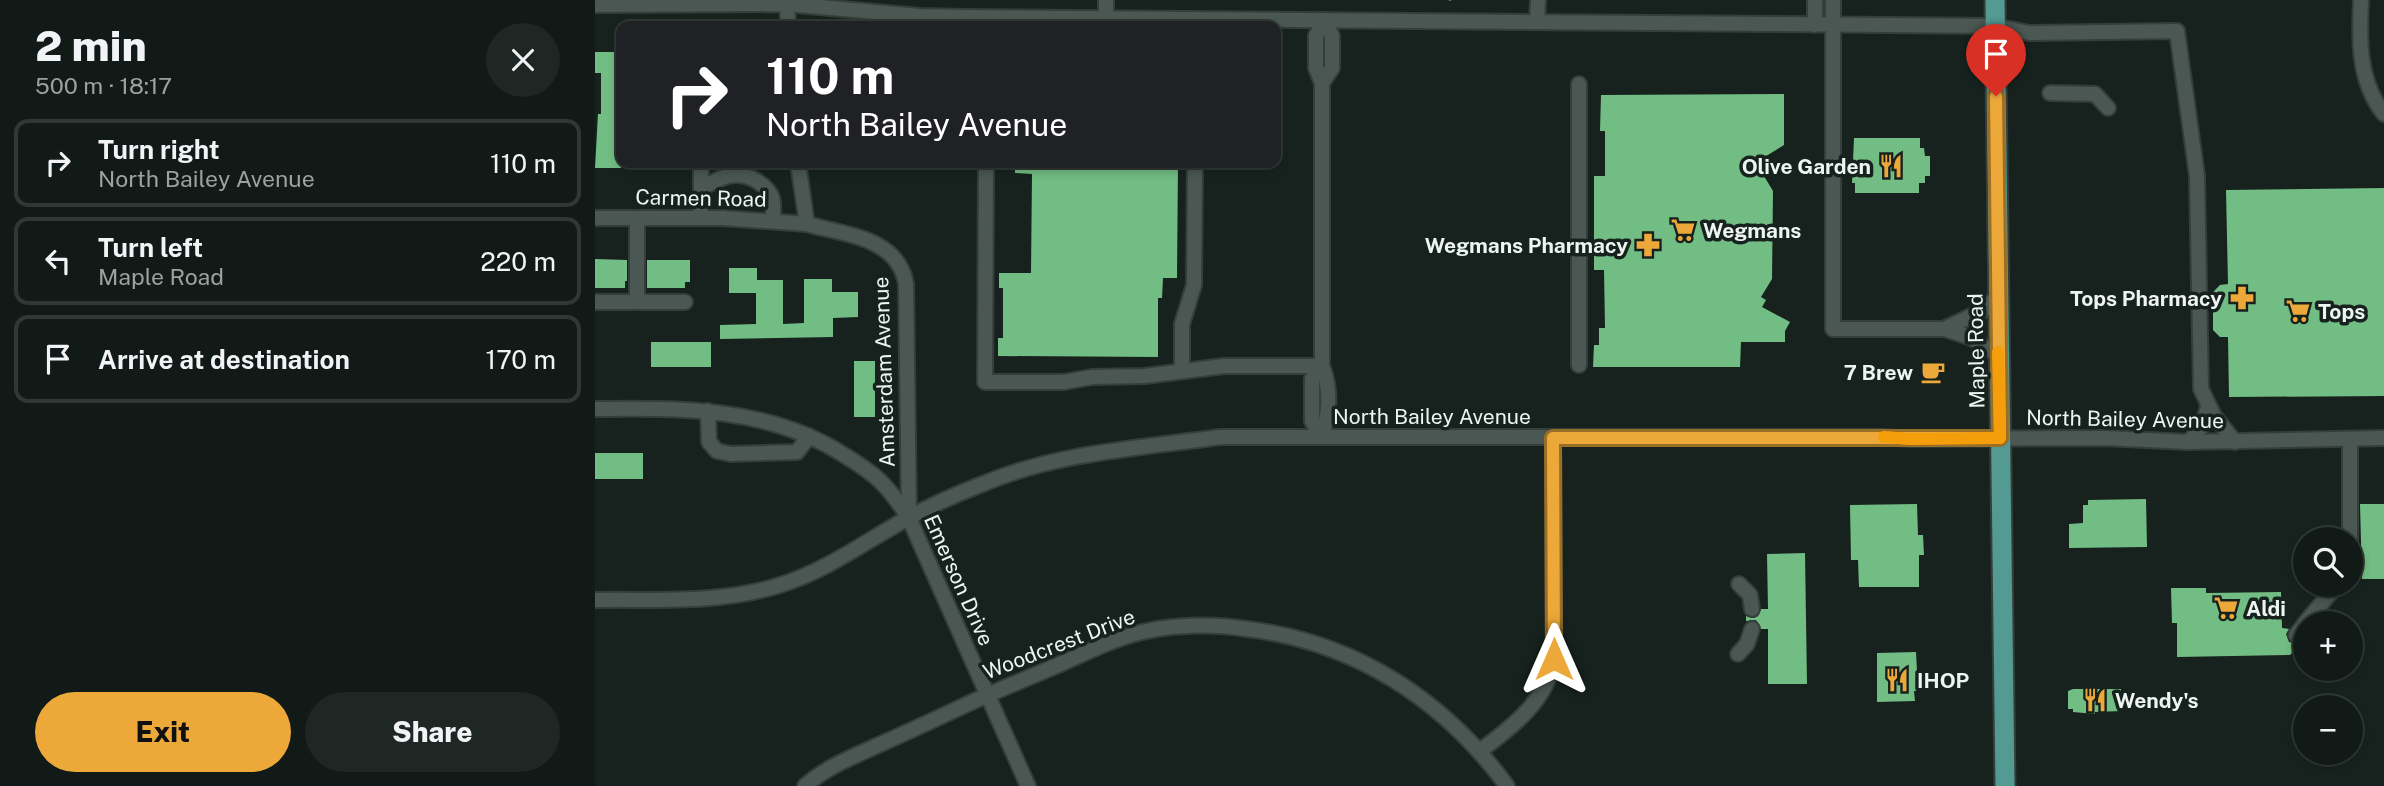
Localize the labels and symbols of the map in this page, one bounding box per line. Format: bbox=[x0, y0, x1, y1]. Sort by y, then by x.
pin bbox=[1966, 24, 2026, 96]
restaurant icon: Olive Garden bbox=[1877, 152, 1905, 180]
place label: Olive Garden bbox=[1742, 154, 1871, 179]
street label: Carmen Road bbox=[635, 184, 767, 212]
supermarket icon: Wegmans bbox=[1669, 216, 1697, 244]
place label: Wegmans bbox=[1703, 218, 1801, 243]
pharmacy icon: Wegmans Pharmacy bbox=[1634, 231, 1662, 259]
place label: Wegmans Pharmacy bbox=[1425, 233, 1628, 258]
street label: Amsterdam Avenue bbox=[868, 276, 900, 468]
pharmacy icon: Tops Pharmacy bbox=[2228, 284, 2256, 312]
place label: Tops Pharmacy bbox=[2070, 286, 2222, 311]
street label: Maple Road bbox=[1962, 293, 1990, 409]
supermarket icon: Tops bbox=[2284, 297, 2312, 325]
place label: Tops bbox=[2318, 299, 2365, 324]
cafe icon: 7 Brew bbox=[1919, 358, 1947, 386]
place label: 7 Brew bbox=[1844, 360, 1913, 385]
street label: North Bailey Avenue bbox=[1333, 404, 1531, 429]
street label: North Bailey Avenue bbox=[2026, 405, 2224, 433]
street label: Emerson Drive bbox=[919, 511, 999, 649]
supermarket icon: Aldi bbox=[2212, 594, 2240, 622]
place label: Aldi bbox=[2246, 596, 2286, 621]
street label: Woodcrest Drive bbox=[980, 604, 1138, 684]
position arrow bbox=[1517, 622, 1591, 696]
restaurant icon: IHOP bbox=[1883, 666, 1911, 694]
place label: IHOP bbox=[1917, 668, 1970, 693]
restaurant icon: Wendy's bbox=[2081, 686, 2109, 714]
place label: Wendy's bbox=[2115, 688, 2199, 713]

